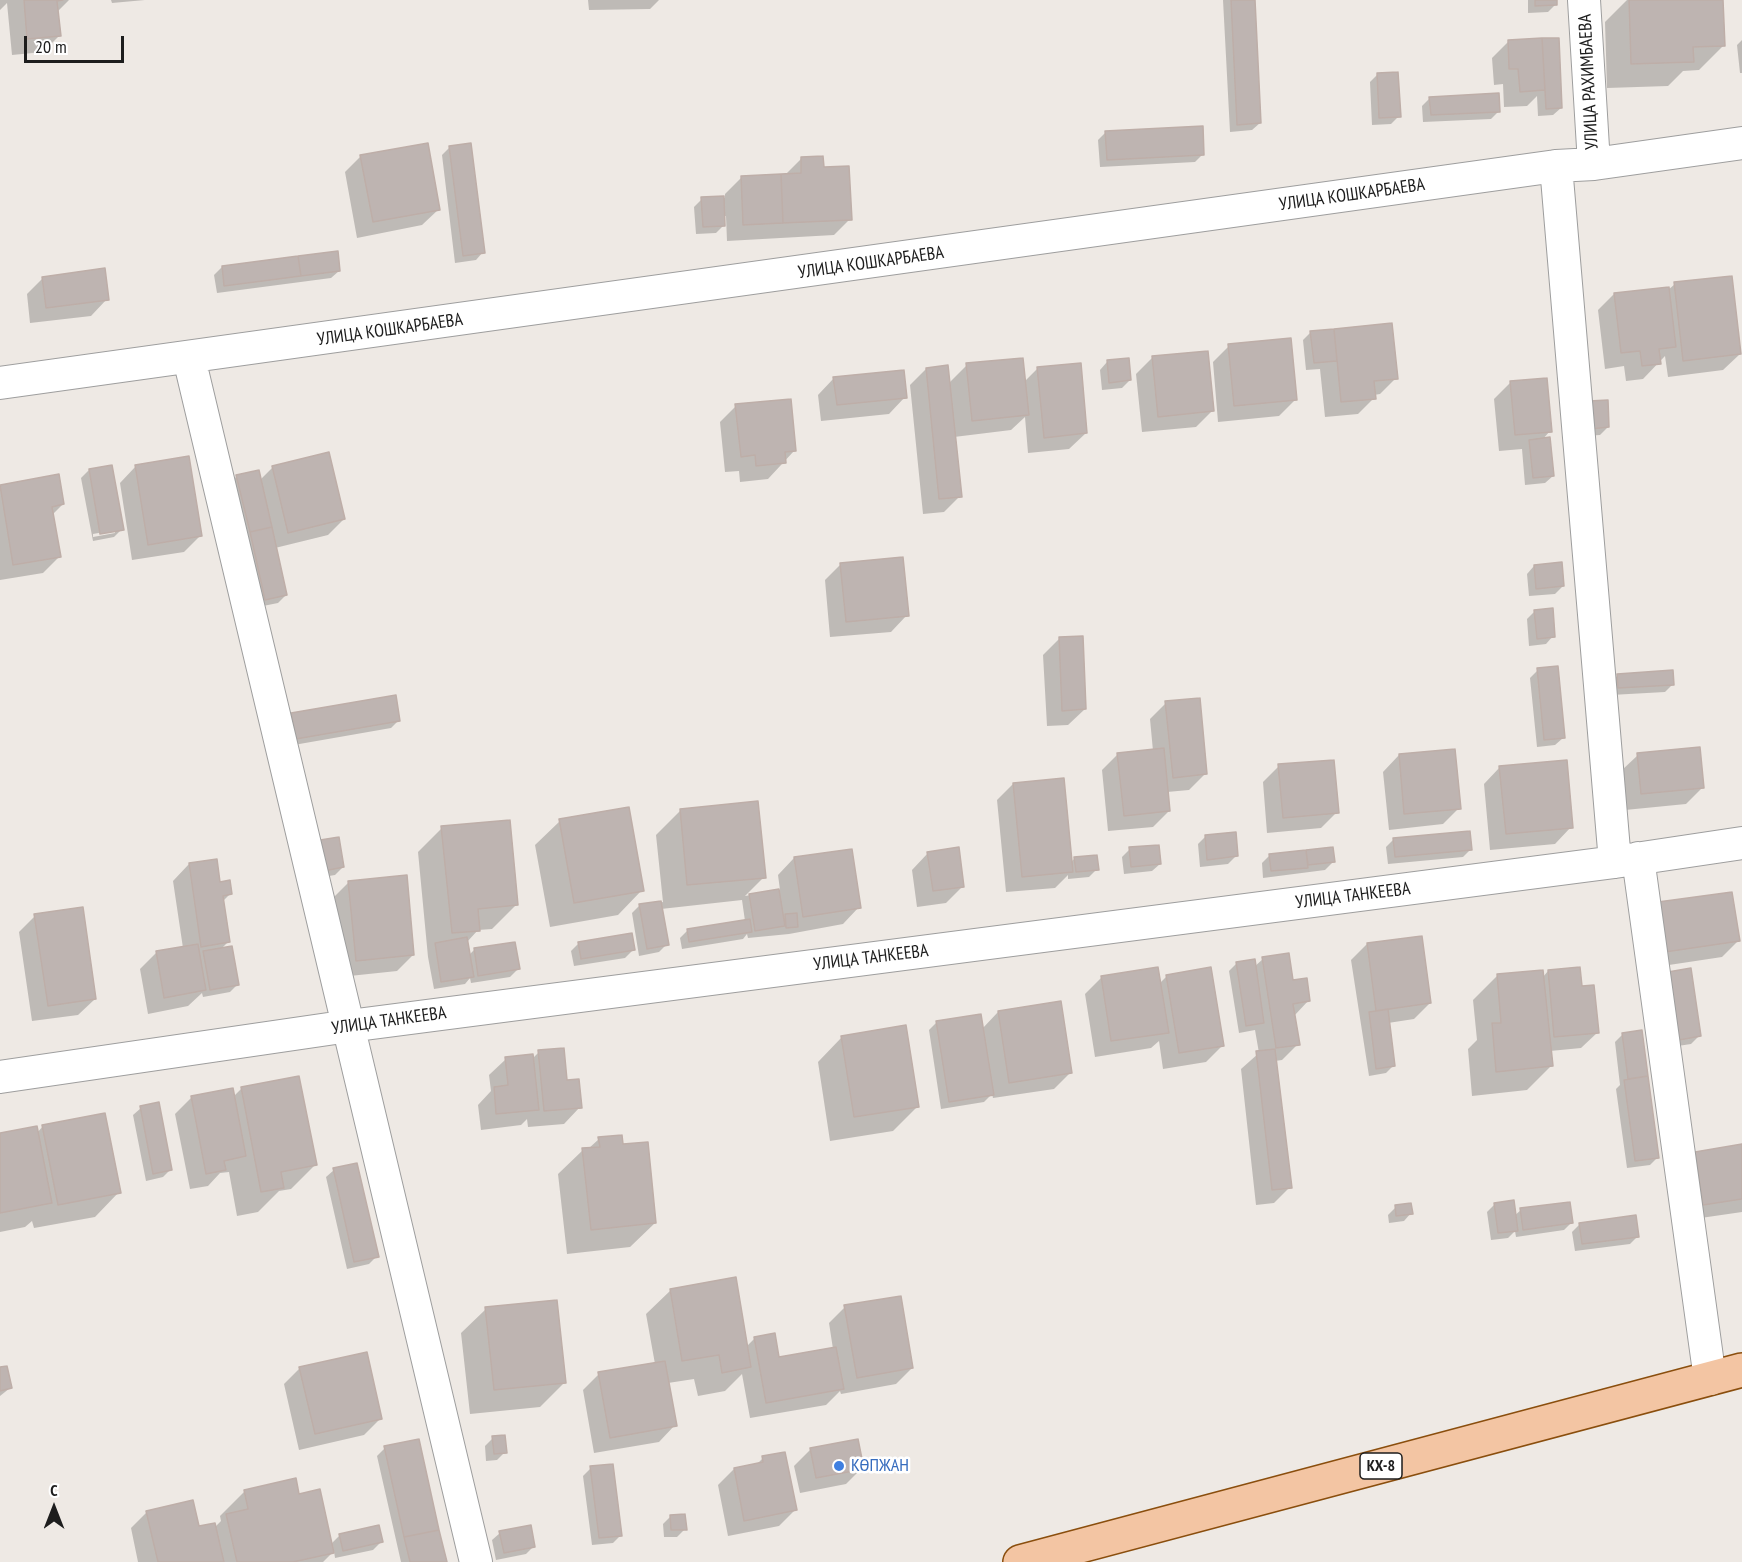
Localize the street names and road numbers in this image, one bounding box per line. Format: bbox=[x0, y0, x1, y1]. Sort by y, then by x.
street label: УЛИЦА РАХИМБАЕВА bbox=[1575, 14, 1603, 150]
street label: УЛИЦА КОШКАРБАЕВА bbox=[1278, 174, 1426, 216]
street label: УЛИЦА КОШКАРБАЕВА bbox=[797, 242, 945, 284]
street label: УЛИЦА КОШКАРБАЕВА bbox=[316, 309, 464, 351]
street label: УЛИЦА ТАНКЕЕВА bbox=[1294, 878, 1412, 914]
street label: УЛИЦА ТАНКЕЕВА bbox=[812, 940, 930, 976]
street label: УЛИЦА ТАНКЕЕВА bbox=[330, 1002, 448, 1040]
road number: КХ-8 bbox=[1360, 1453, 1402, 1479]

